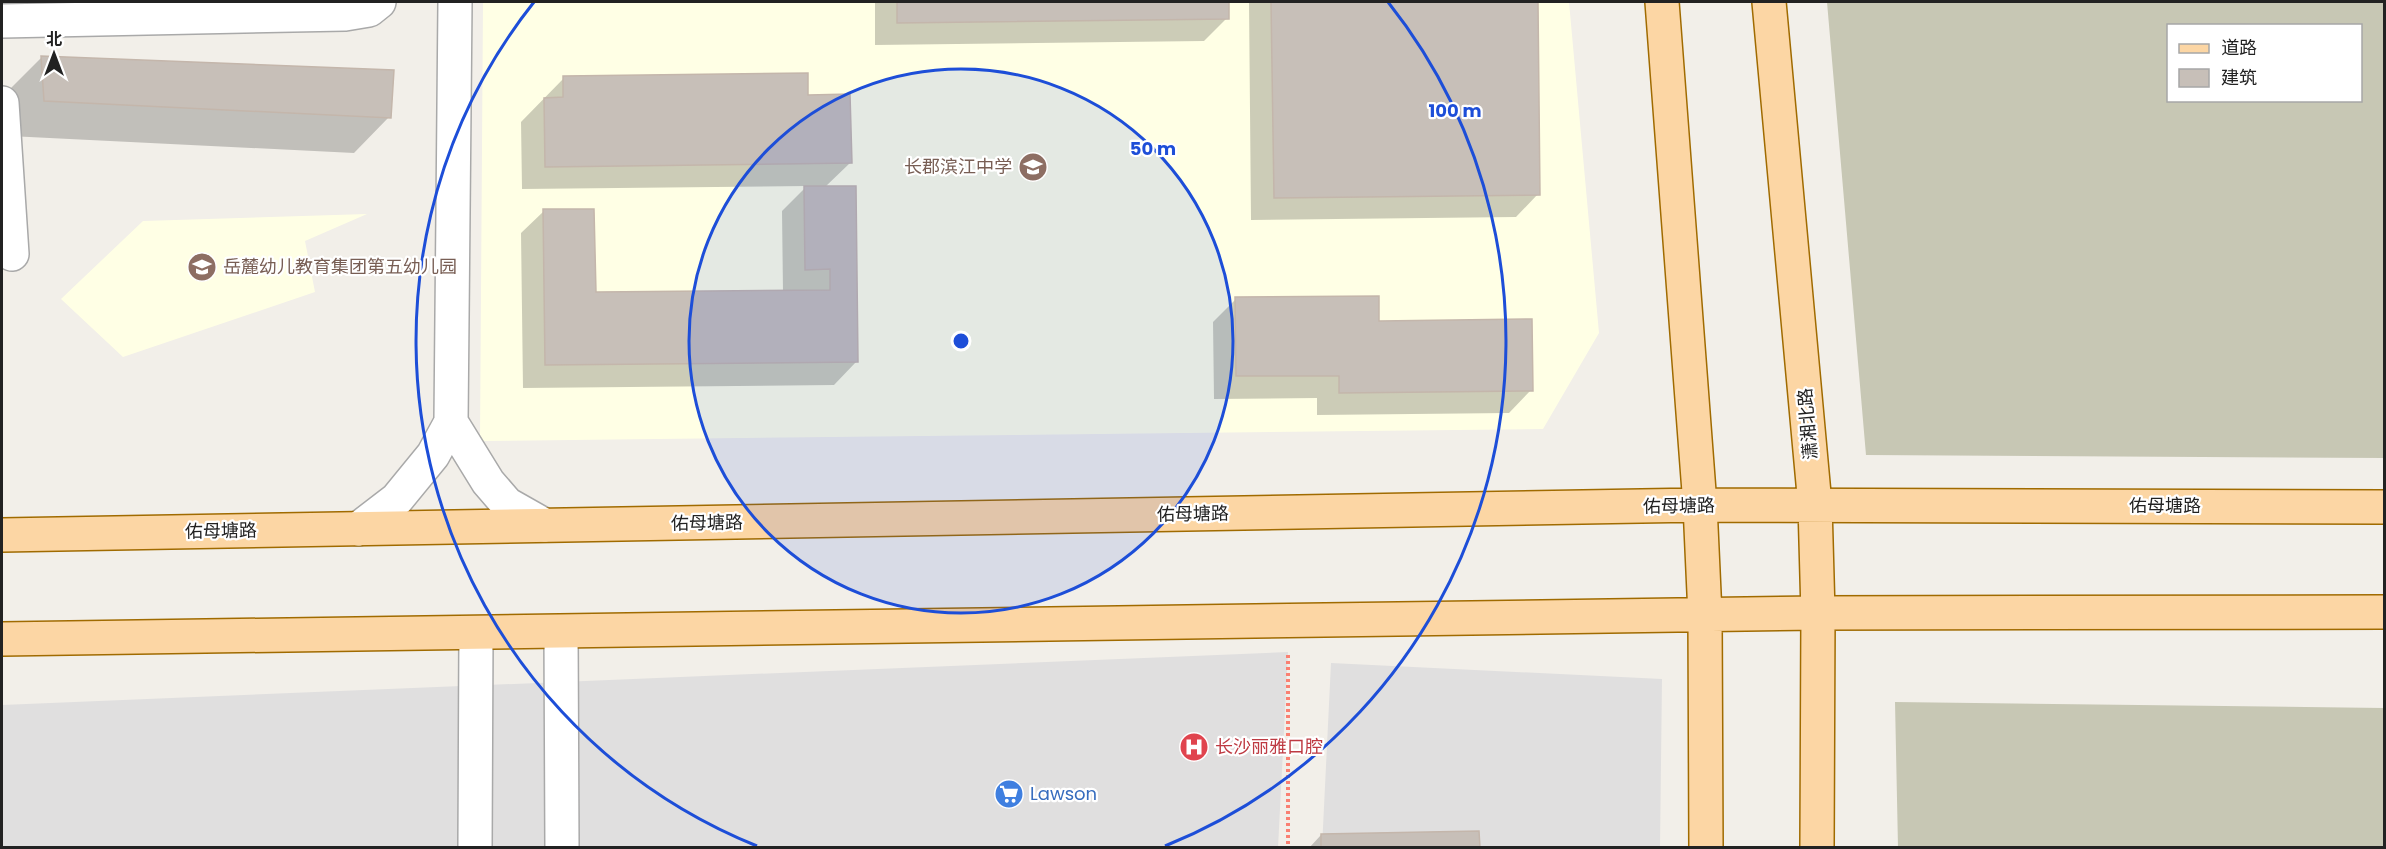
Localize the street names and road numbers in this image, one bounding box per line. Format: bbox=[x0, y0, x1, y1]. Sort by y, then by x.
street label: 潇湘北路 bbox=[1792, 387, 1823, 461]
street label: 佑母塘路 bbox=[1643, 492, 1715, 519]
street label: 佑母塘路 bbox=[2129, 493, 2201, 518]
street label: 佑母塘路 bbox=[1157, 500, 1229, 527]
street label: 佑母塘路 bbox=[671, 509, 743, 536]
street label: 佑母塘路 bbox=[185, 517, 257, 544]

